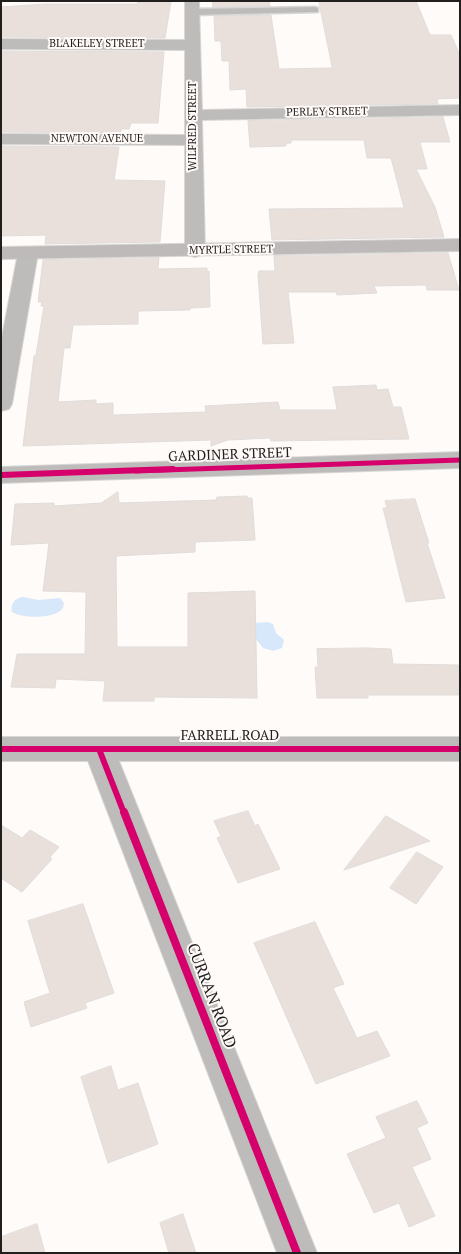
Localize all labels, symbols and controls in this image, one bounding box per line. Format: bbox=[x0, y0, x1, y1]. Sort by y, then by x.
street label: BLAKELEY STREET bbox=[49, 37, 145, 51]
street label: WILFRED STREET bbox=[186, 81, 200, 171]
street label: PERLEY STREET bbox=[286, 105, 368, 119]
street label: NEWTON AVENUE bbox=[51, 132, 143, 146]
street label: MYRTLE STREET bbox=[189, 243, 273, 257]
street label: GARDINER STREET bbox=[168, 444, 292, 466]
street label: FARRELL ROAD bbox=[181, 728, 279, 744]
street label: CURRAN ROAD bbox=[182, 941, 240, 1051]

